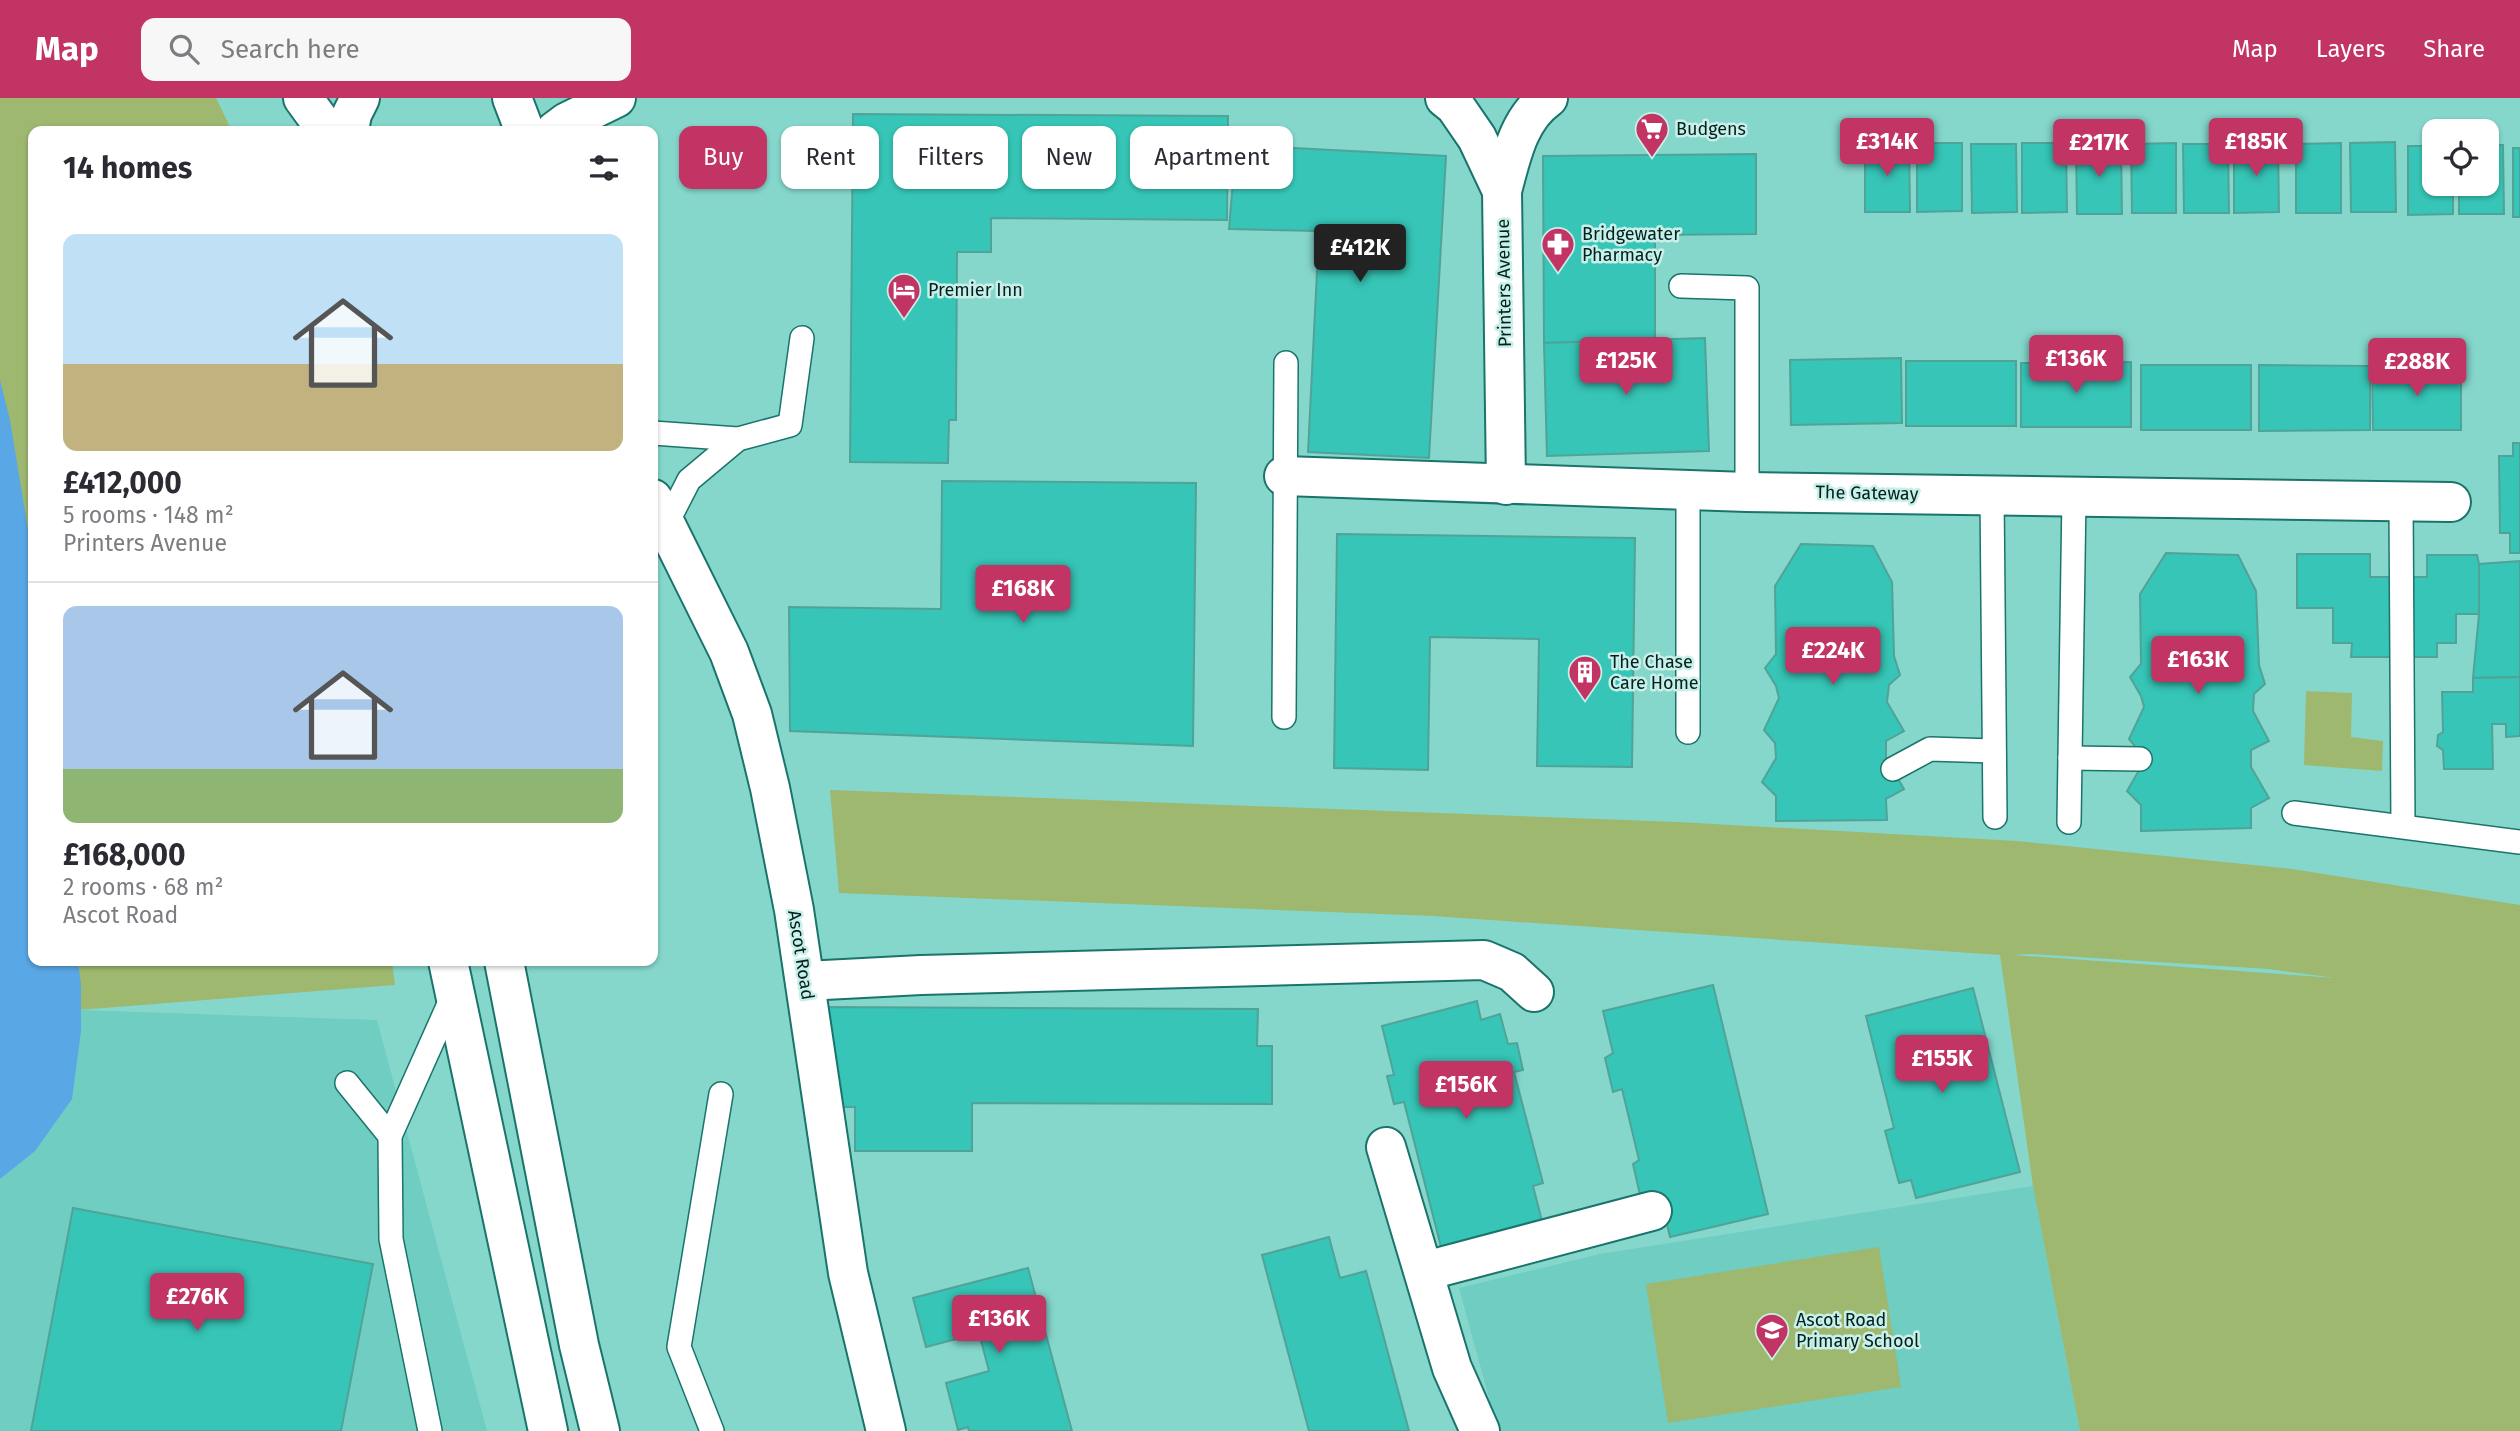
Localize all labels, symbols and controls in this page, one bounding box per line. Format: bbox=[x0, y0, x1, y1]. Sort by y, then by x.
search box bbox=[141, 18, 631, 81]
text: Map bbox=[35, 29, 99, 69]
icon: search bbox=[165, 30, 203, 68]
text: Search here bbox=[221, 34, 360, 65]
text: Map bbox=[2232, 35, 2278, 63]
text: Layers bbox=[2316, 35, 2385, 63]
text: Share bbox=[2423, 35, 2485, 63]
supermarket icon: Budgens bbox=[1633, 110, 1671, 159]
place label: Budgens bbox=[1676, 118, 1746, 140]
pin: £314K bbox=[1838, 118, 1936, 178]
pin: £185K bbox=[2207, 118, 2305, 178]
map controls bbox=[2422, 119, 2499, 196]
button: locate bbox=[2422, 119, 2499, 196]
pin: £217K bbox=[2050, 120, 2148, 179]
chip: Buy bbox=[679, 126, 767, 189]
chip: Rent bbox=[781, 126, 879, 189]
chip: Filters bbox=[893, 126, 1008, 189]
chip: New bbox=[1022, 126, 1116, 189]
chip: Apartment bbox=[1130, 126, 1293, 189]
text: £314K bbox=[1856, 127, 1918, 155]
text: £185K bbox=[2225, 127, 2287, 155]
text: £217K bbox=[2069, 128, 2129, 156]
icon: filters bbox=[585, 149, 623, 187]
text: 14 homes bbox=[63, 150, 192, 186]
street label: Printers Avenue bbox=[1492, 219, 1516, 347]
place label: Bridgewater Pharmacy bbox=[1582, 223, 1680, 266]
pin: £412K bbox=[1311, 225, 1409, 284]
pharmacy icon: Bridgewater Pharmacy bbox=[1539, 225, 1577, 274]
text: £412K bbox=[1330, 233, 1390, 261]
hotel icon: Premier Inn bbox=[885, 271, 923, 320]
place label: Premier Inn bbox=[928, 279, 1023, 301]
icon: home bbox=[280, 280, 406, 406]
pin: £136K bbox=[2027, 336, 2125, 395]
pin: £125K bbox=[1577, 338, 1675, 397]
pin: £288K bbox=[2368, 338, 2466, 398]
text: £136K bbox=[2045, 344, 2107, 372]
text: £125K bbox=[1596, 346, 1656, 374]
text: £288K bbox=[2384, 347, 2450, 375]
text: £412,000 bbox=[63, 465, 182, 501]
street label: The Gateway bbox=[1815, 481, 1919, 505]
text: 5 rooms · 148 m² bbox=[63, 501, 234, 529]
text: Printers Avenue bbox=[63, 529, 227, 557]
pin: £168K bbox=[974, 566, 1072, 625]
text: £168K bbox=[991, 574, 1055, 602]
pin: £224K bbox=[1784, 628, 1882, 687]
text: £224K bbox=[1801, 636, 1865, 664]
pin: £163K bbox=[2149, 636, 2247, 696]
text: £163K bbox=[2167, 645, 2229, 673]
place label: The Chase Care Home bbox=[1610, 651, 1699, 694]
icon: home bbox=[280, 652, 406, 778]
building icon: The Chase Care Home bbox=[1566, 653, 1604, 702]
text: £168,000 bbox=[63, 837, 186, 873]
text: 2 rooms · 68 m² bbox=[63, 873, 224, 901]
text: Ascot Road bbox=[63, 901, 178, 929]
street label: Ascot Road bbox=[783, 909, 819, 1001]
pin: £155K bbox=[1893, 1035, 1991, 1095]
text: £155K bbox=[1911, 1044, 1973, 1072]
pin: £156K bbox=[1417, 1062, 1515, 1121]
text: £156K bbox=[1435, 1070, 1497, 1098]
pin: £276K bbox=[148, 1274, 246, 1333]
text: £276K bbox=[166, 1282, 228, 1310]
pin: £136K bbox=[950, 1296, 1048, 1355]
text: £136K bbox=[968, 1304, 1030, 1332]
place label: Ascot Road Primary School bbox=[1796, 1309, 1919, 1352]
school or university icon: Ascot Road Primary School bbox=[1753, 1311, 1791, 1360]

